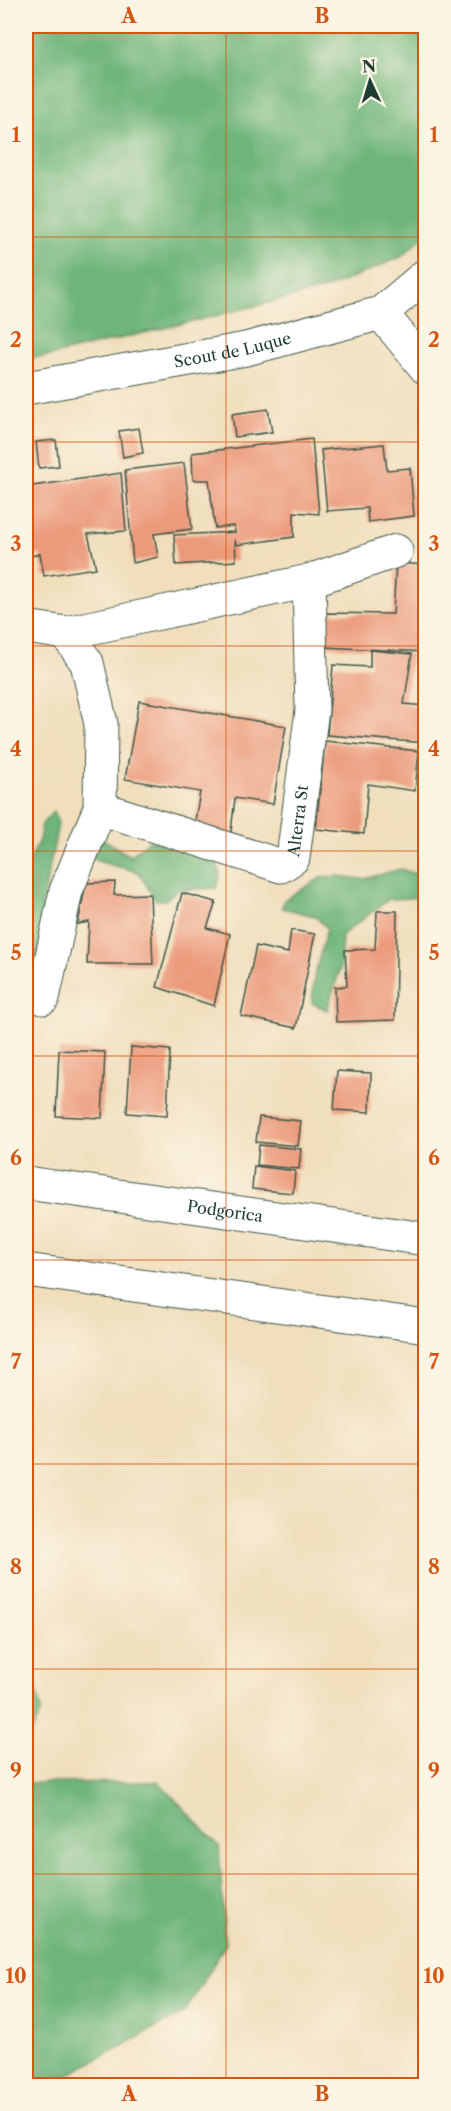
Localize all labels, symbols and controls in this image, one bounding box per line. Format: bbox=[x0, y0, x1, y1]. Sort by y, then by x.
text: A bbox=[120, 4, 137, 28]
text: B bbox=[315, 4, 330, 28]
north arrow bbox=[340, 51, 400, 111]
text: N bbox=[361, 56, 377, 76]
text: 1 bbox=[12, 123, 21, 147]
text: 1 bbox=[430, 123, 439, 147]
street label: Scout de Luque bbox=[172, 327, 293, 372]
text: 2 bbox=[10, 328, 22, 352]
text: 2 bbox=[428, 328, 440, 352]
text: 3 bbox=[10, 532, 22, 556]
text: 3 bbox=[428, 532, 440, 556]
text: 4 bbox=[10, 737, 22, 761]
text: 4 bbox=[428, 737, 440, 761]
street label: Alterra St bbox=[283, 783, 312, 859]
text: 5 bbox=[10, 941, 22, 965]
text: 5 bbox=[428, 941, 440, 965]
text: 6 bbox=[10, 1146, 22, 1170]
text: 6 bbox=[428, 1146, 440, 1170]
street label: Podgorica bbox=[186, 1196, 265, 1226]
text: 7 bbox=[11, 1350, 22, 1374]
text: 7 bbox=[429, 1350, 440, 1374]
text: 8 bbox=[10, 1555, 22, 1579]
text: 8 bbox=[428, 1555, 440, 1579]
text: 9 bbox=[10, 1759, 22, 1783]
text: 9 bbox=[428, 1759, 440, 1783]
text: 10 bbox=[5, 1964, 27, 1988]
text: 10 bbox=[423, 1964, 445, 1988]
text: A bbox=[120, 2082, 137, 2106]
text: B bbox=[315, 2082, 330, 2106]

